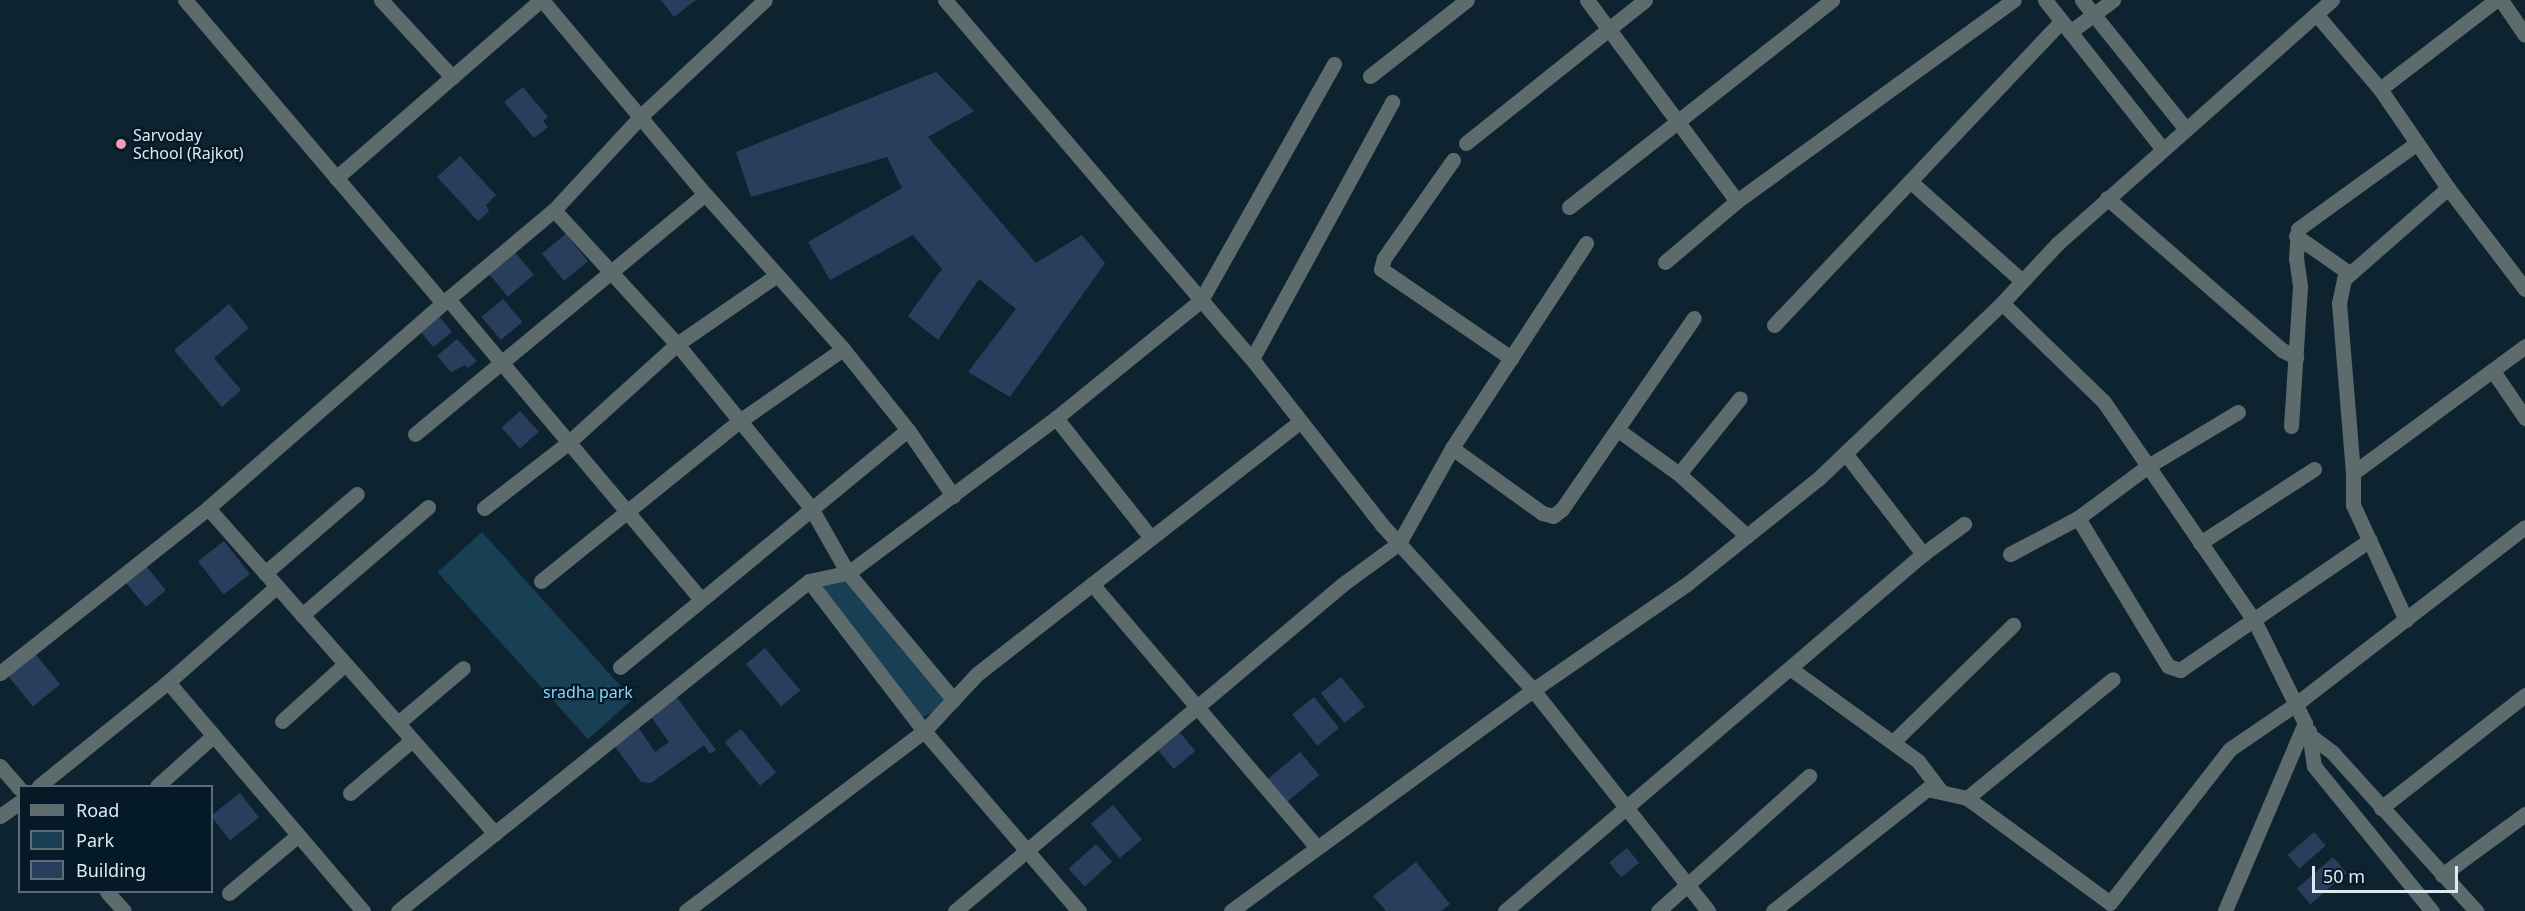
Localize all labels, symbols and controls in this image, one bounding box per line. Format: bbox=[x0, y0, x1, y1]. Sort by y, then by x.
place label: Sarvoday School (Rajkot) bbox=[133, 125, 244, 163]
marker: Sarvoday School (Rajkot) bbox=[114, 137, 128, 151]
park label: sradha park bbox=[543, 682, 633, 702]
legend bbox=[18, 785, 213, 893]
text: Road bbox=[76, 798, 119, 822]
text: Park bbox=[76, 828, 114, 852]
scale bar bbox=[2315, 854, 2460, 892]
text: Building bbox=[76, 858, 146, 882]
text: 50 m bbox=[2323, 864, 2365, 888]

